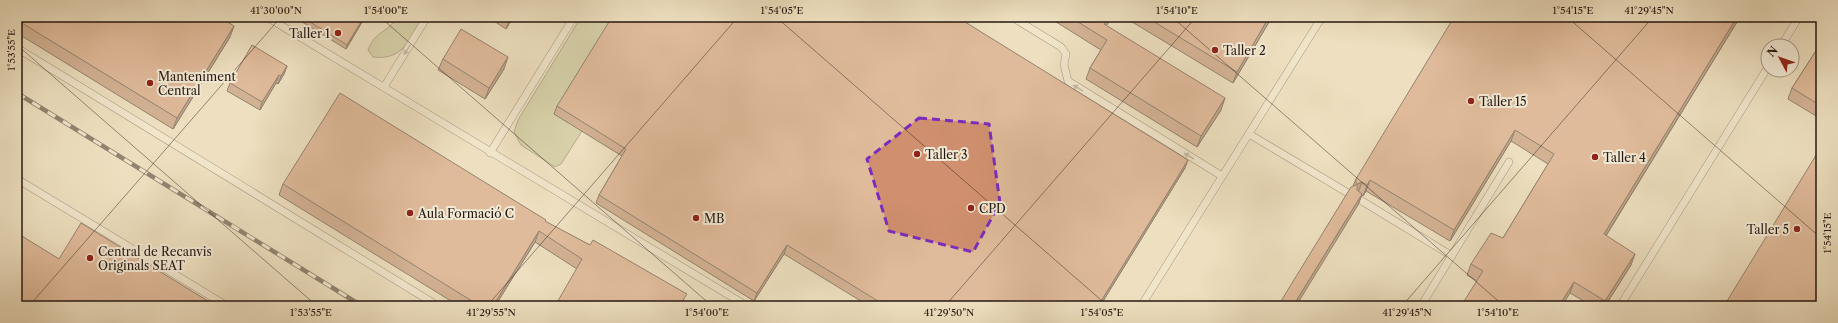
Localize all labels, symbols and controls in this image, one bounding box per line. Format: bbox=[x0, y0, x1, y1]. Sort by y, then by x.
text: 41°30'00"N bbox=[250, 4, 302, 17]
text: 1°54'00"E bbox=[364, 4, 408, 17]
text: 1°54'05"E bbox=[760, 4, 804, 17]
text: 1°54'10"E bbox=[1156, 4, 1198, 17]
text: 1°54'15"E bbox=[1553, 4, 1594, 17]
text: 41°29'45"N bbox=[1624, 4, 1674, 17]
place label: Taller 1 bbox=[289, 26, 330, 41]
marker: Taller 1 bbox=[333, 28, 343, 38]
text: 1°53'55"E bbox=[5, 29, 18, 71]
north arrow bbox=[1760, 38, 1800, 78]
place label: Taller 2 bbox=[1223, 43, 1266, 58]
text: N bbox=[1764, 43, 1781, 60]
one-way arrow bbox=[403, 44, 410, 56]
marker: Taller 2 bbox=[1210, 45, 1220, 55]
place label: Manteniment Central bbox=[158, 69, 236, 98]
marker: Manteniment Central bbox=[145, 78, 155, 88]
one-way arrow bbox=[1073, 84, 1083, 92]
place label: Taller 15 bbox=[1479, 94, 1527, 109]
marker: Taller 15 bbox=[1466, 96, 1476, 106]
place label: Taller 3 bbox=[925, 147, 968, 162]
marker: Taller 3 bbox=[912, 149, 922, 159]
place label: Taller 4 bbox=[1603, 150, 1646, 165]
one-way arrow bbox=[1183, 152, 1195, 159]
marker: Taller 4 bbox=[1590, 152, 1600, 162]
place label: CPD bbox=[979, 201, 1006, 216]
marker: CPD bbox=[966, 203, 976, 213]
place label: Aula Formació C bbox=[417, 206, 514, 221]
marker: Aula Formació C bbox=[405, 208, 415, 218]
place label: MB bbox=[704, 211, 725, 226]
text: 1°54'15"E bbox=[1821, 212, 1834, 253]
marker: MB bbox=[691, 213, 701, 223]
place label: Taller 5 bbox=[1746, 222, 1789, 237]
marker: Taller 5 bbox=[1792, 224, 1802, 234]
place label: Central de Recanvis Originals SEAT bbox=[98, 244, 212, 273]
marker: Central de Recanvis Originals SEAT bbox=[85, 253, 95, 263]
text: 1°53'55"E bbox=[290, 306, 332, 319]
text: 41°29'55"N bbox=[466, 306, 516, 319]
text: 1°54'00"E bbox=[685, 306, 729, 319]
text: 41°29'50"N bbox=[924, 306, 974, 319]
text: 1°54'05"E bbox=[1080, 306, 1124, 319]
text: 41°29'45"N bbox=[1382, 306, 1432, 319]
text: 1°54'10"E bbox=[1477, 306, 1519, 319]

